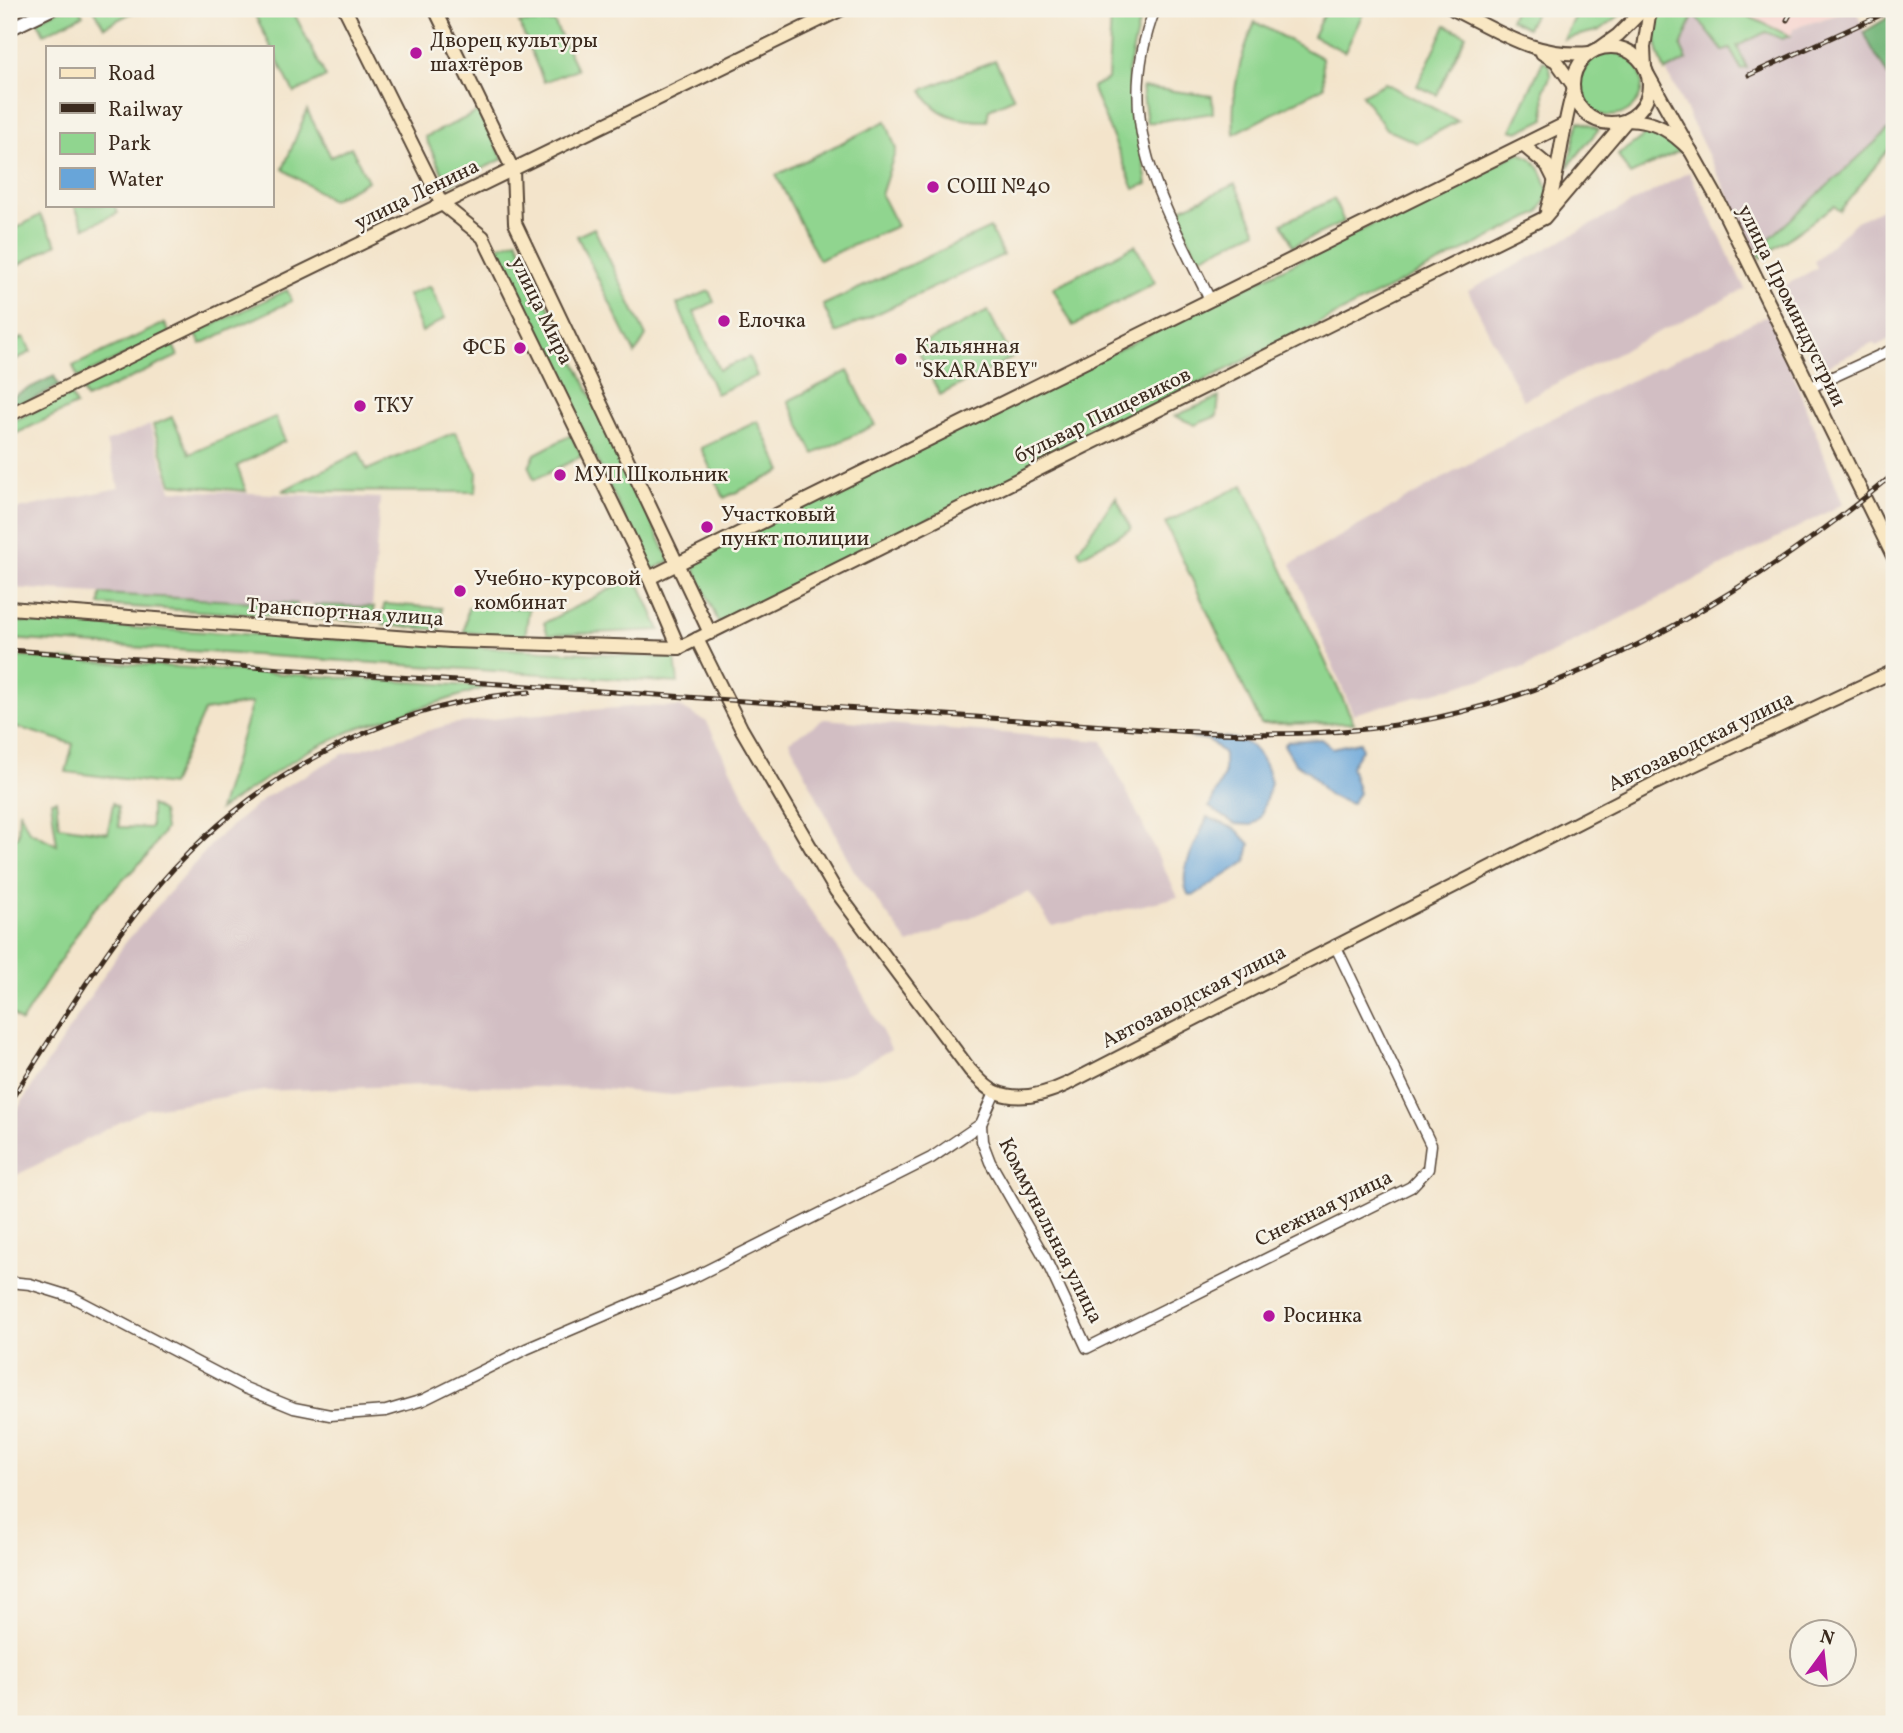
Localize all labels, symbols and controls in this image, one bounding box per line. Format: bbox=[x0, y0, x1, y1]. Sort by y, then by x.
place label: Дворец культуры шахтёров bbox=[430, 27, 598, 80]
marker: Дворец культуры шахтёров bbox=[408, 45, 424, 61]
legend bbox=[46, 46, 273, 206]
text: Road bbox=[108, 60, 155, 89]
text: Railway bbox=[108, 96, 184, 125]
text: Park bbox=[108, 130, 151, 159]
street label: улица Ленина bbox=[350, 152, 484, 238]
text: Water bbox=[108, 166, 164, 195]
place label: СОШ №40 bbox=[947, 173, 1050, 202]
marker: СОШ №40 bbox=[925, 179, 941, 195]
street label: улица Проминдустрии bbox=[1729, 200, 1853, 412]
street label: улица Мира bbox=[502, 252, 580, 370]
place label: Елочка bbox=[738, 307, 806, 336]
marker: Елочка bbox=[716, 313, 732, 329]
place label: Кальянная "SKARABEY" bbox=[915, 333, 1038, 386]
place label: ФСБ bbox=[462, 334, 506, 363]
marker: ФСБ bbox=[512, 340, 528, 356]
marker: Кальянная "SKARABEY" bbox=[893, 351, 909, 367]
street label: бульвар Пищевиков bbox=[1010, 361, 1196, 471]
place label: ТКУ bbox=[374, 392, 414, 421]
marker: ТКУ bbox=[352, 398, 368, 414]
place label: МУП Школьник bbox=[574, 461, 728, 490]
marker: МУП Школьник bbox=[552, 467, 568, 483]
place label: Участковый пункт полиции bbox=[721, 501, 870, 554]
marker: Участковый пункт полиции bbox=[699, 519, 715, 535]
place label: Учебно-курсовой комбинат bbox=[474, 565, 641, 618]
marker: Учебно-курсовой комбинат bbox=[452, 583, 468, 599]
street label: Транспортная улица bbox=[245, 592, 445, 634]
street label: Автозаводская улица bbox=[1603, 684, 1799, 800]
street label: Автозаводская улица bbox=[1097, 938, 1291, 1056]
street label: Коммунальная улица bbox=[991, 1133, 1109, 1329]
street label: Снежная улица bbox=[1251, 1163, 1397, 1255]
place label: Росинка bbox=[1283, 1302, 1363, 1331]
marker: Росинка bbox=[1261, 1308, 1277, 1324]
north arrow bbox=[1787, 1618, 1857, 1688]
text: N bbox=[1817, 1624, 1837, 1653]

